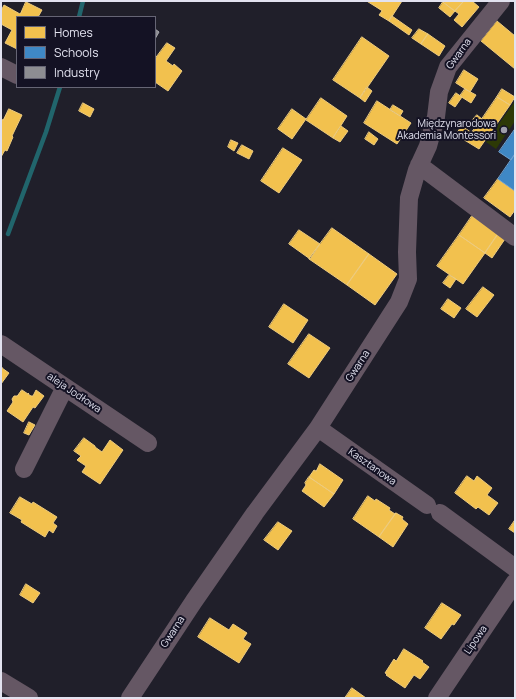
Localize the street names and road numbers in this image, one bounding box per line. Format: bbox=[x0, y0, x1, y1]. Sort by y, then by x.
street label: Gwarna bbox=[444, 36, 474, 72]
street label: Gwarna bbox=[343, 348, 373, 384]
street label: aleja Jodłowa bbox=[45, 371, 103, 415]
street label: Kasztanowa bbox=[346, 446, 398, 488]
street label: Gwarna bbox=[158, 614, 188, 650]
street label: Lipowa bbox=[462, 623, 490, 657]

